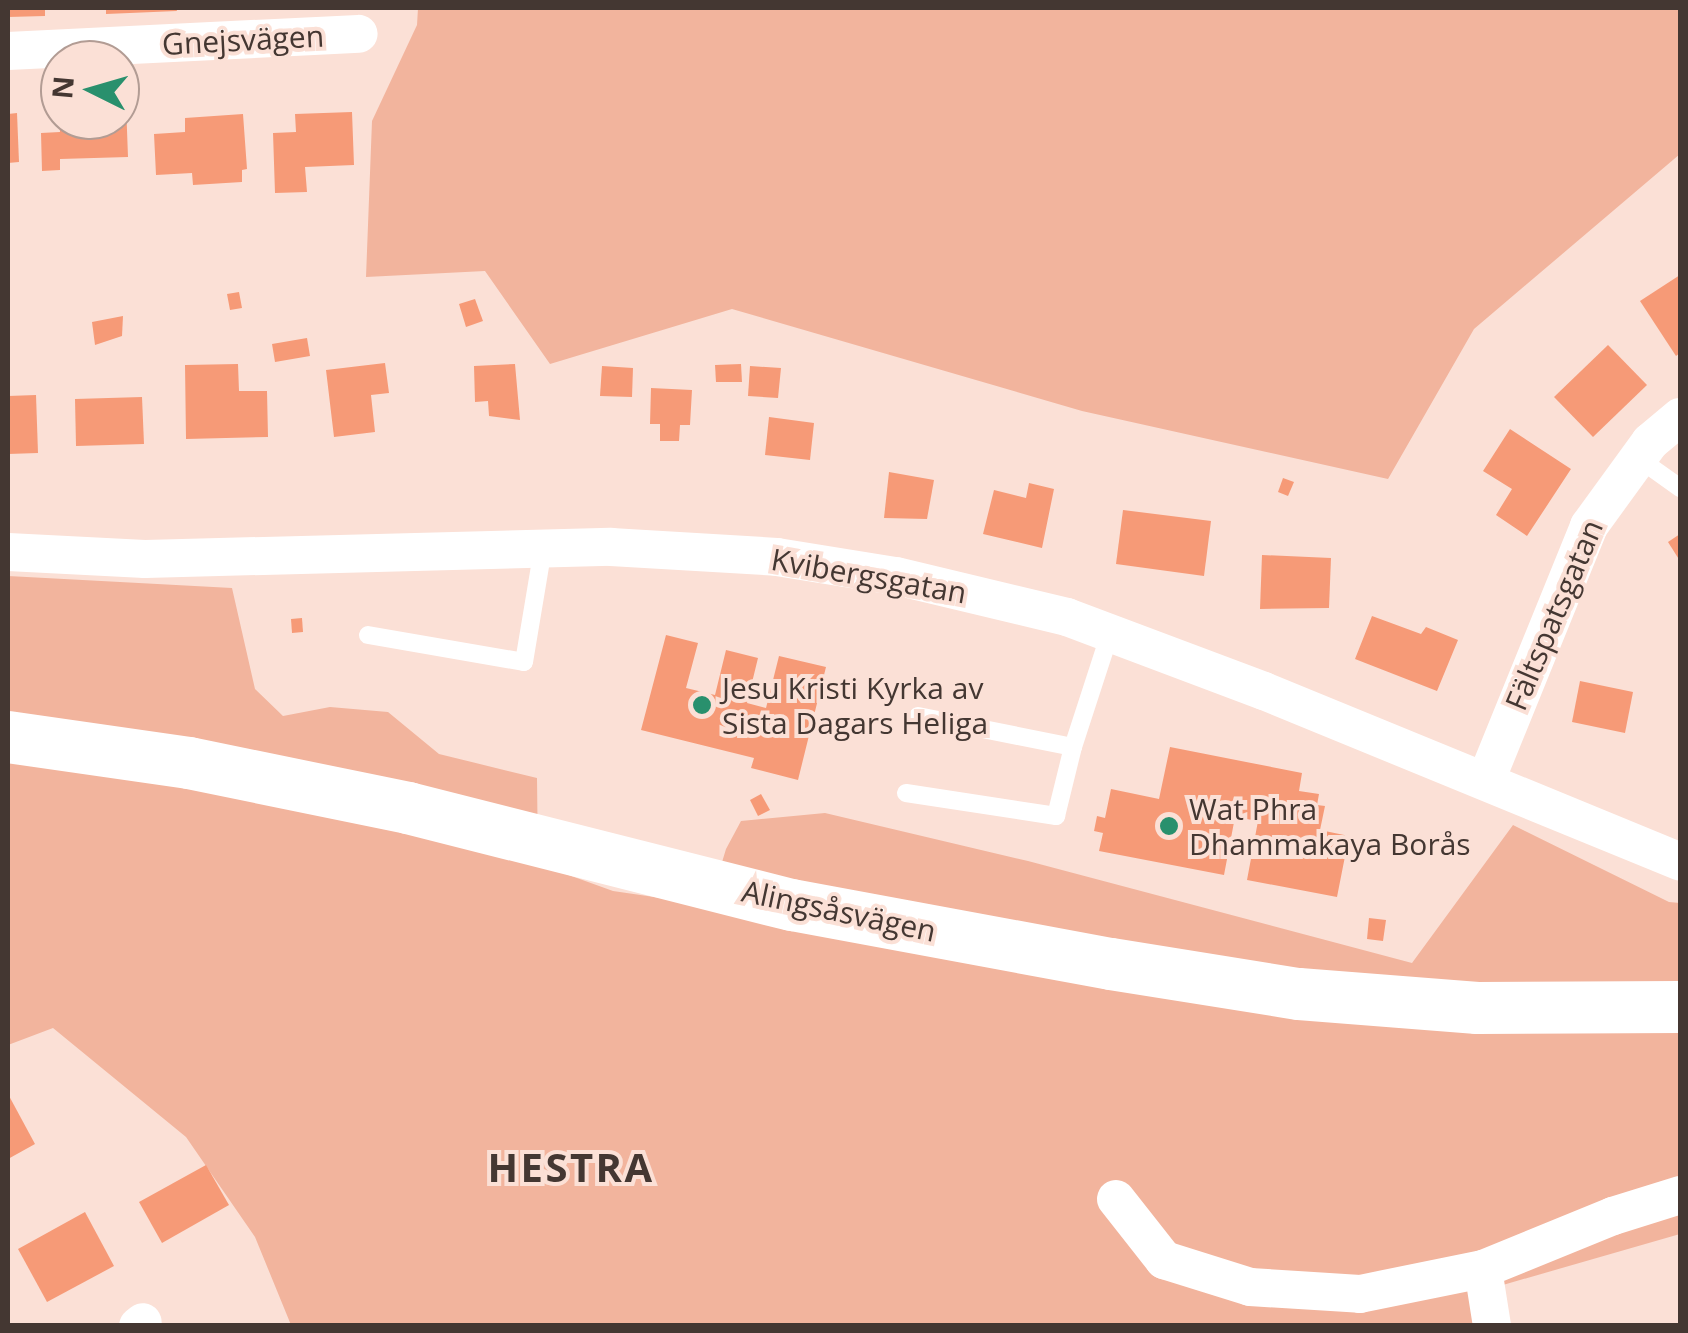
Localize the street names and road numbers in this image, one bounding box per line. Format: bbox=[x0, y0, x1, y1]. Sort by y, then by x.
street label: Gnejsvägen bbox=[161, 18, 325, 62]
street label: Fältspatsgatan bbox=[1498, 514, 1610, 716]
street label: Kvibergsgatan bbox=[769, 541, 969, 611]
street label: Alingsåsvägen bbox=[739, 873, 939, 949]

